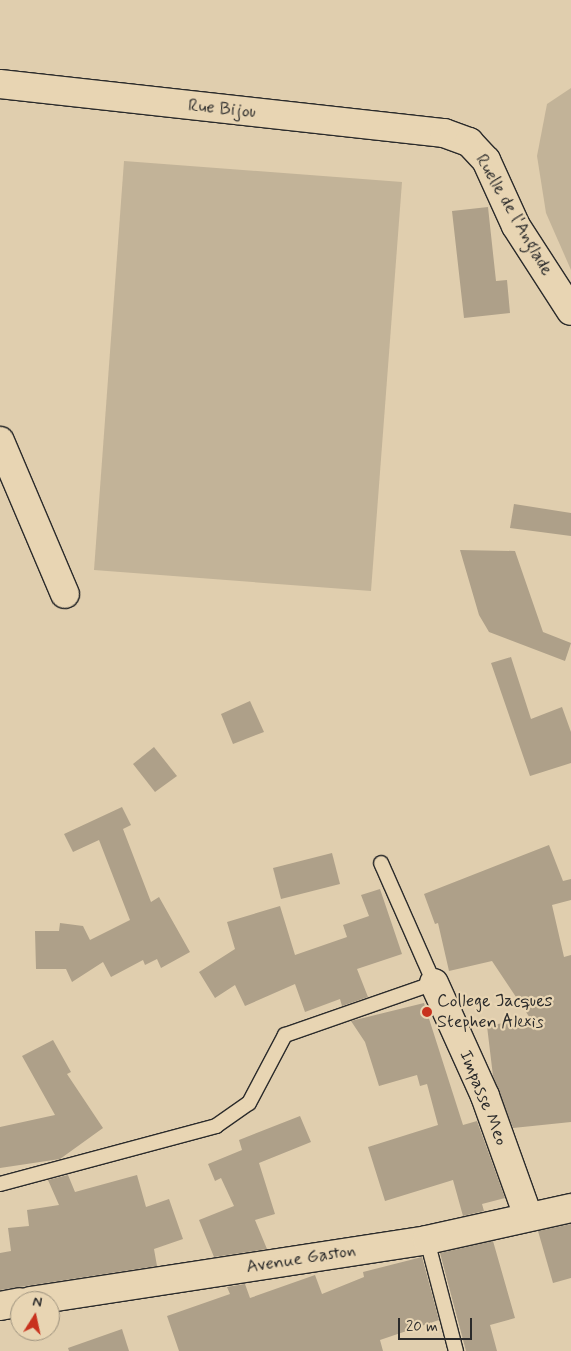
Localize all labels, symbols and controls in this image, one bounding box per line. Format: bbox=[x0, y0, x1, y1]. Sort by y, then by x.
street label: Rue Bijou bbox=[185, 95, 259, 123]
street label: Ruelle de l'Anglade bbox=[470, 150, 558, 280]
place label: College Jacques Stephen Alexis bbox=[437, 991, 556, 1034]
marker: College Jacques Stephen Alexis bbox=[421, 1006, 433, 1018]
street label: Impasse Meo bbox=[454, 1048, 512, 1148]
street label: Avenue Gaston bbox=[245, 1240, 357, 1278]
north arrow bbox=[10, 1291, 60, 1341]
text: N bbox=[31, 1293, 44, 1312]
scale bar bbox=[401, 1308, 475, 1340]
text: 20 m bbox=[406, 1317, 438, 1337]

